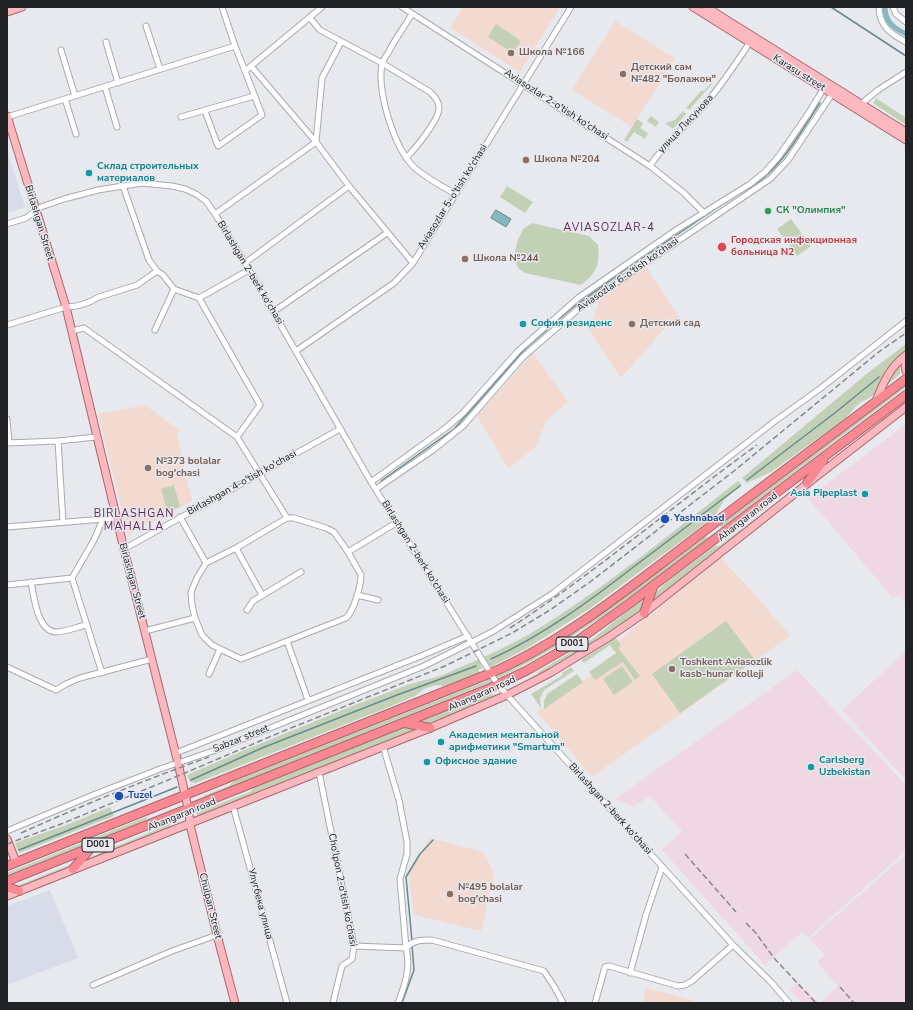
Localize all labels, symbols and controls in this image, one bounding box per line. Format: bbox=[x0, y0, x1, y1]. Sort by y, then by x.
place label: Школа №166 bbox=[519, 47, 584, 59]
marker: Школа №166 bbox=[506, 48, 516, 58]
street label: Karasu street bbox=[771, 52, 827, 94]
place label: Детский сам №482 "Болажон" bbox=[631, 62, 716, 86]
street label: Aviasozlar 2-o'tish ko'chasi bbox=[502, 67, 610, 143]
marker: Детский сам №482 "Болажон" bbox=[618, 69, 628, 79]
street label: улица Лисунова bbox=[656, 92, 716, 156]
street label: Aviasozlar 5-o'tish ko'chasi bbox=[416, 142, 490, 252]
place label: Школа №204 bbox=[534, 154, 599, 166]
marker: Школа №204 bbox=[521, 155, 531, 165]
place label: Склад строительных материалов bbox=[97, 161, 199, 184]
marker: Склад строительных материалов bbox=[84, 168, 94, 178]
street label: Birlashgan Street bbox=[22, 184, 56, 262]
place label: СК "Олимпия" bbox=[776, 205, 845, 217]
marker: СК "Олимпия" bbox=[763, 206, 773, 216]
street label: Birlashgan 2-berk ko'chasi bbox=[214, 219, 286, 327]
district label: AVIASOZLAR-4 bbox=[563, 221, 655, 235]
street label: Aviasozlar 6-o'tish ko'chasi bbox=[575, 235, 681, 315]
place label: Городская инфекционная больница N2 bbox=[731, 235, 857, 258]
marker: Городская инфекционная больница N2 bbox=[716, 241, 728, 253]
place label: Школа №244 bbox=[473, 253, 538, 265]
marker: Школа №244 bbox=[460, 254, 470, 264]
place label: София резиденс bbox=[531, 318, 612, 330]
place label: Детский сад bbox=[640, 318, 700, 330]
marker: София резиденс bbox=[518, 319, 528, 329]
marker: Детский сад bbox=[627, 319, 637, 329]
street label: Birlashgan 4-o'tish ko'chasi bbox=[185, 448, 299, 518]
place label: №373 bolalar bog'chasi bbox=[156, 456, 221, 480]
marker: №373 bolalar bog'chasi bbox=[143, 463, 153, 473]
place label: Asia Pipeplast bbox=[790, 488, 857, 500]
marker: Asia Pipeplast bbox=[860, 489, 870, 499]
street label: Ahangaran road bbox=[716, 490, 780, 544]
street label: Birlashgan 2-berk ko'chasi bbox=[378, 498, 452, 606]
district label: BIRLASHGAN MAHALLA bbox=[94, 507, 174, 533]
marker: Yashnabad bbox=[659, 513, 671, 525]
place label: Yashnabad bbox=[674, 513, 724, 525]
street label: Birlashgan Street bbox=[116, 542, 148, 620]
road number: D001 bbox=[556, 637, 588, 651]
place label: Toshkent Aviasozlik kasb-hunar kolleji bbox=[680, 657, 772, 680]
marker: Toshkent Aviasozlik kasb-hunar kolleji bbox=[667, 664, 677, 674]
street label: Ahangaran road bbox=[446, 674, 518, 714]
street label: Sabzar street bbox=[211, 722, 271, 756]
place label: Академия ментальной арифметики "Smartum" bbox=[449, 730, 565, 754]
marker: Академия ментальной арифметики "Smartum" bbox=[436, 737, 446, 747]
place label: Carlsberg Uzbekistan bbox=[819, 755, 870, 778]
place label: Офисное здание bbox=[435, 756, 517, 768]
marker: Офисное здание bbox=[422, 757, 432, 767]
street label: Birlashgan 2-berk ko'chasi bbox=[566, 761, 654, 857]
marker: Carlsberg Uzbekistan bbox=[806, 762, 816, 772]
marker: Tuzel bbox=[113, 790, 125, 802]
place label: Tuzel bbox=[128, 790, 152, 802]
street label: Ahangaran road bbox=[146, 796, 218, 834]
street label: Cho'lpon 2-o'tish ko'chasi bbox=[325, 832, 359, 948]
road number: D001 bbox=[82, 838, 114, 852]
street label: Улугбека улица bbox=[245, 867, 275, 941]
street label: Chulpan Street bbox=[196, 872, 224, 940]
place label: №495 bolalar bog'chasi bbox=[458, 882, 523, 906]
marker: №495 bolalar bog'chasi bbox=[445, 889, 455, 899]

